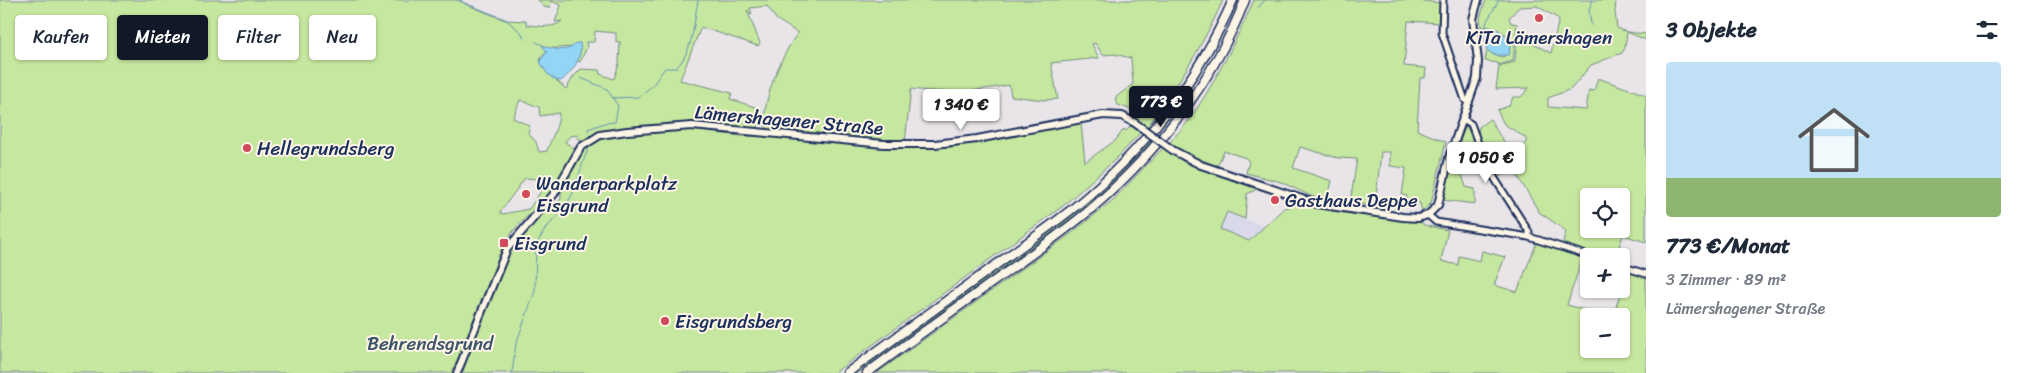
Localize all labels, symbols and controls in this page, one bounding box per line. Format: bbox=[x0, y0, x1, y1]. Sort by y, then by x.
text: 3 Objekte bbox=[1666, 11, 1757, 49]
marker: KiTa Lämershagen bbox=[1533, 12, 1545, 24]
chip: Kaufen bbox=[15, 15, 107, 60]
chip: Mieten bbox=[117, 15, 208, 60]
chip: Filter bbox=[218, 15, 299, 60]
chip: Neu bbox=[309, 15, 376, 60]
icon: filters bbox=[1973, 16, 2001, 44]
place label: KiTa Lämershagen bbox=[1466, 21, 1612, 54]
pin: 773 € bbox=[1126, 86, 1196, 128]
text: 773 € bbox=[1140, 87, 1182, 116]
pin: 1 340 € bbox=[915, 88, 1007, 131]
text: 1 340 € bbox=[934, 90, 988, 119]
street label: Lämershagener Straße bbox=[693, 95, 885, 145]
icon: home bbox=[1789, 95, 1879, 185]
place label: Hellegrundsberg bbox=[257, 132, 395, 165]
marker: Hellegrundsberg bbox=[241, 142, 253, 154]
pin: 1 050 € bbox=[1440, 142, 1532, 184]
text: 1 050 € bbox=[1458, 143, 1514, 172]
place label: Wanderparkplatz Eisgrund bbox=[536, 167, 678, 222]
place label: Gasthaus Deppe bbox=[1285, 184, 1418, 217]
marker: Wanderparkplatz Eisgrund bbox=[520, 188, 532, 200]
map controls bbox=[1580, 188, 1630, 358]
button: locate bbox=[1580, 188, 1630, 238]
marker: Gasthaus Deppe bbox=[1269, 194, 1281, 206]
place label: Eisgrund bbox=[514, 227, 587, 260]
text: 773 €/Monat bbox=[1666, 227, 1790, 265]
marker: Eisgrund bbox=[498, 237, 510, 249]
button: + bbox=[1580, 248, 1630, 298]
text: 3 Zimmer · 89 m² bbox=[1666, 265, 1786, 294]
text: Lämershagener Straße bbox=[1666, 294, 1825, 323]
place label: Eisgrundsberg bbox=[675, 305, 792, 338]
button: − bbox=[1580, 308, 1630, 358]
marker: Eisgrundsberg bbox=[659, 315, 671, 327]
park label: Behrendsgrund bbox=[367, 327, 495, 360]

